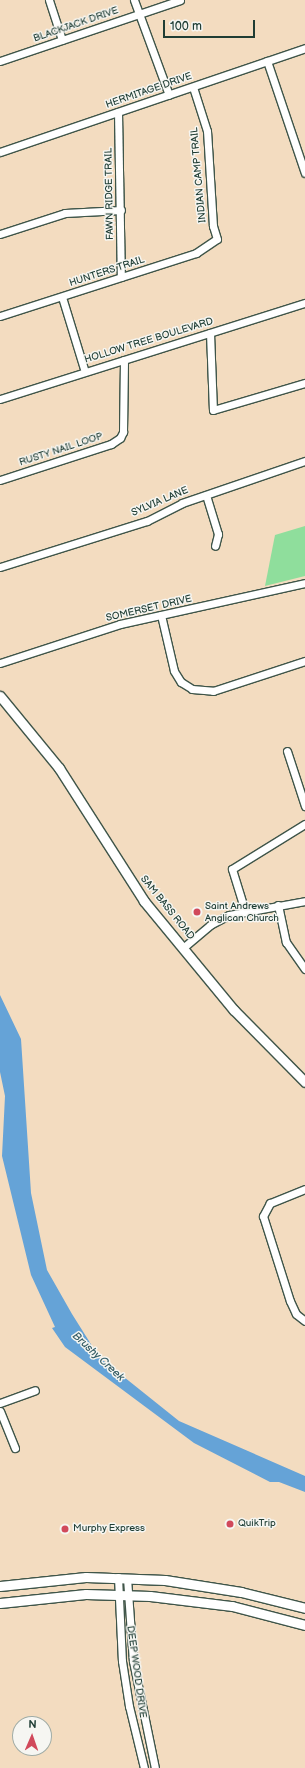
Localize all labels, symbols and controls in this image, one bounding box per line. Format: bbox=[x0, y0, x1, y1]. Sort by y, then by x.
street label: BLACKJACK DRIVE bbox=[32, 5, 120, 45]
scale bar bbox=[165, 12, 257, 38]
text: 100 m bbox=[170, 19, 202, 34]
street label: HERMITAGE DRIVE bbox=[104, 71, 194, 111]
street label: INDIAN CAMP TRAIL bbox=[189, 127, 209, 223]
street label: FAWN RIDGE TRAIL bbox=[103, 148, 117, 240]
street label: HUNTERS TRAIL bbox=[68, 254, 146, 290]
street label: HOLLOW TREE BOULEVARD bbox=[83, 316, 215, 366]
street label: RUSTY NAIL LOOP bbox=[18, 431, 104, 469]
street label: SYLVIA LANE bbox=[130, 485, 190, 519]
street label: SOMERSET DRIVE bbox=[105, 593, 193, 625]
street label: SAM BASS ROAD bbox=[137, 873, 197, 943]
place label: Saint Andrews Anglican Church bbox=[205, 900, 279, 924]
marker: Saint Andrews Anglican Church bbox=[192, 907, 202, 917]
water label: Brushy Creek bbox=[69, 1329, 127, 1385]
place label: QuikTrip bbox=[238, 1518, 276, 1530]
marker: QuikTrip bbox=[225, 1519, 235, 1529]
place label: Murphy Express bbox=[73, 1523, 146, 1535]
marker: Murphy Express bbox=[60, 1524, 70, 1534]
street label: DEEP WOOD DRIVE bbox=[124, 1625, 148, 1719]
north arrow bbox=[12, 1716, 52, 1756]
text: N bbox=[28, 1718, 37, 1731]

